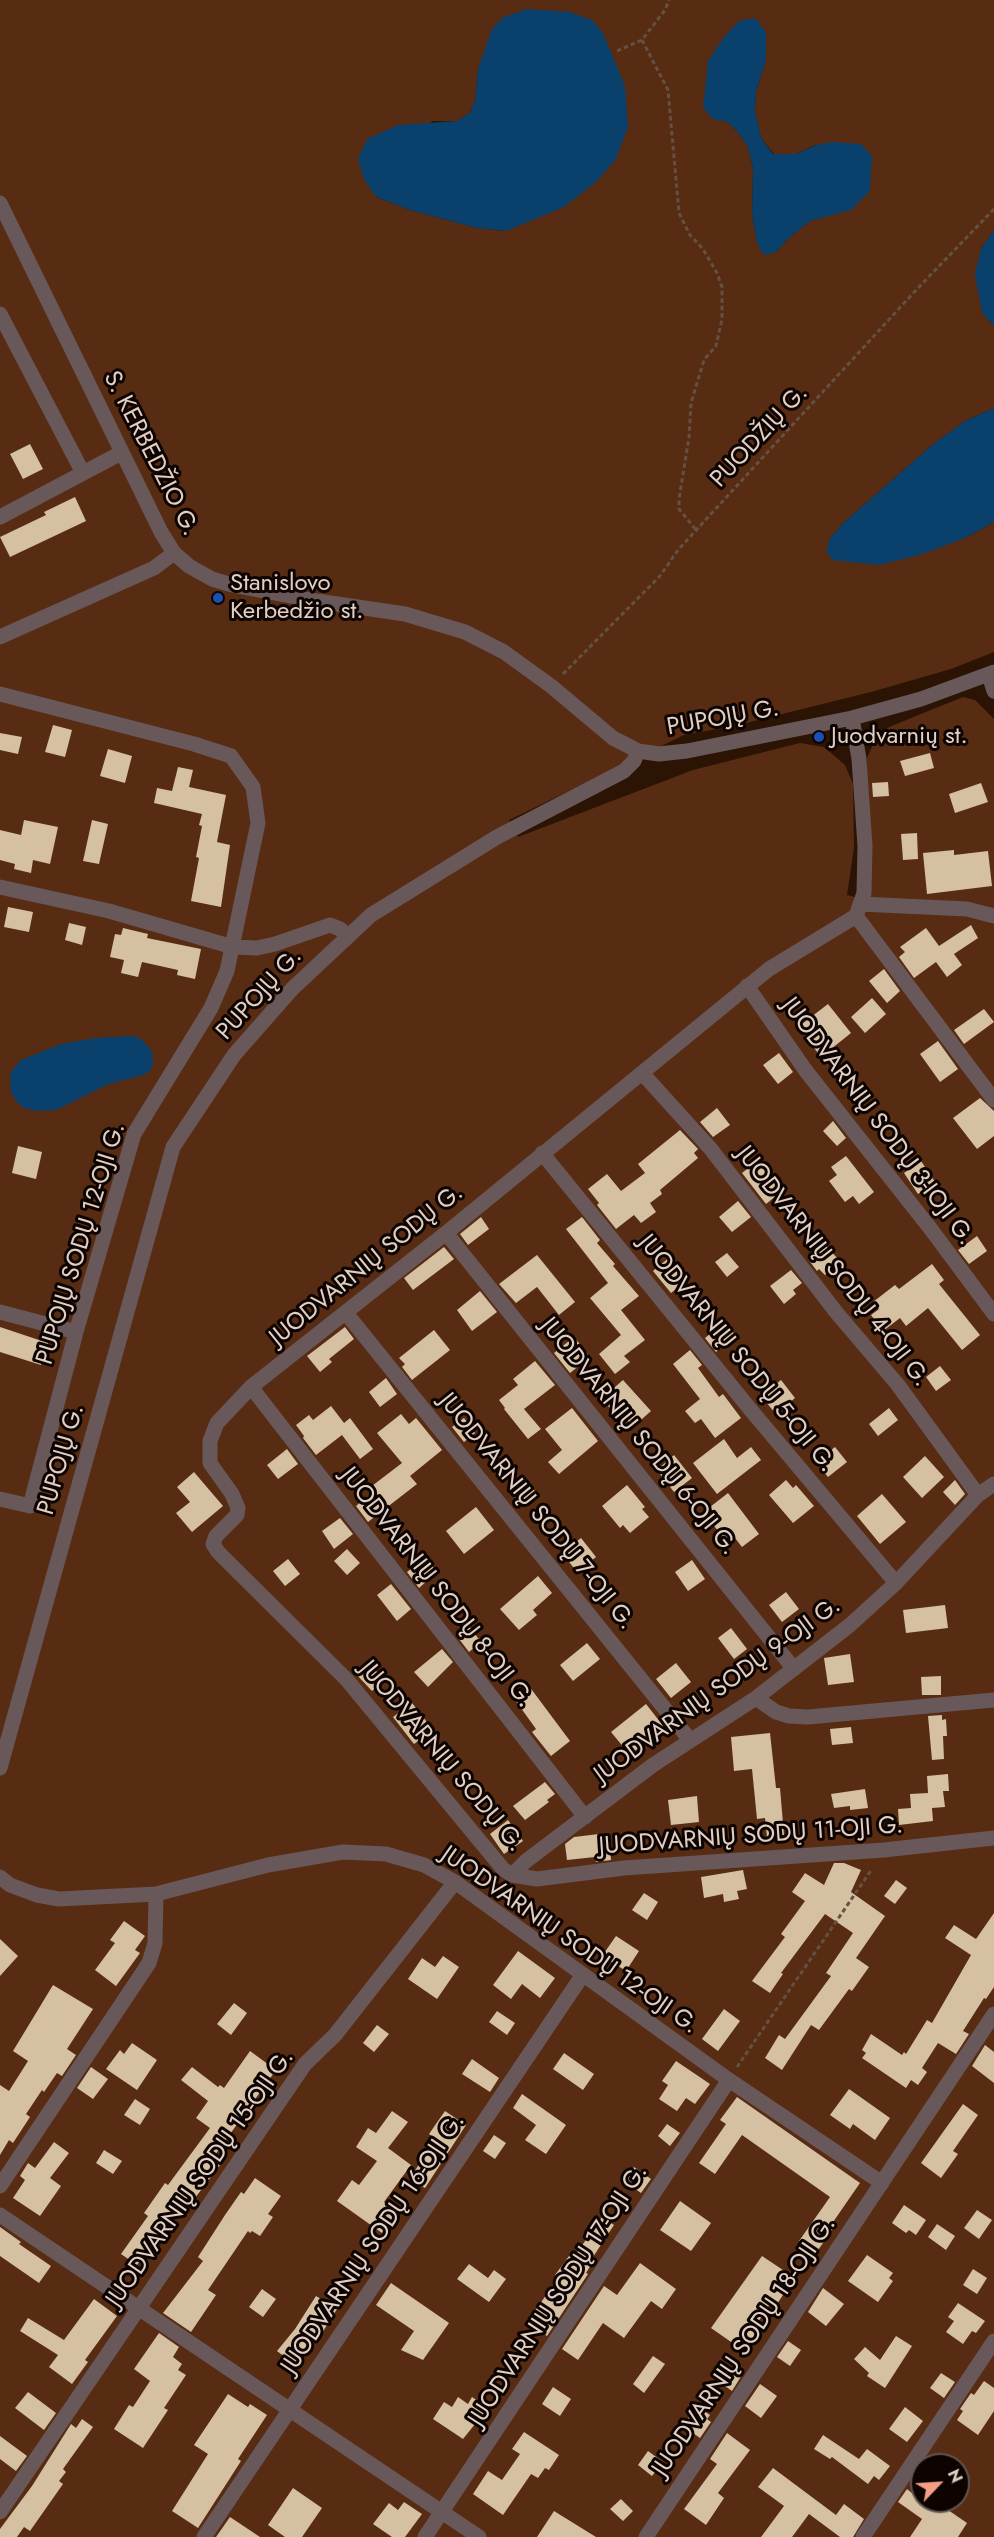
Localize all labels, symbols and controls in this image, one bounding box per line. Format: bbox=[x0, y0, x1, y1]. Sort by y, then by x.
street label: S. KERBEDŽIO G. bbox=[96, 367, 204, 541]
street label: PUODŽIŲ G. bbox=[705, 380, 815, 494]
place label: Stanislovo Kerbedžio st. bbox=[230, 570, 363, 626]
marker: Stanislovo Kerbedžio st. bbox=[211, 591, 225, 605]
street label: PUPOJŲ G. bbox=[665, 695, 781, 743]
place label: Juodvarnių st. bbox=[831, 723, 968, 751]
marker: Juodvarnių st. bbox=[812, 730, 826, 744]
street label: PUPOJŲ G. bbox=[211, 943, 309, 1047]
street label: JUODVARNIŲ SODŲ 3-IOJI G. bbox=[775, 993, 979, 1251]
street label: PUPOJŲ SODŲ 12-OJI G. bbox=[31, 1120, 133, 1368]
street label: JUODVARNIŲ SODŲ 4-OJI G. bbox=[729, 1141, 935, 1393]
street label: JUODVARNIŲ SODŲ G. bbox=[264, 1179, 470, 1353]
street label: JUODVARNIŲ SODŲ 5-OJI G. bbox=[631, 1230, 841, 1478]
street label: JUODVARNIŲ SODŲ 6-OJI G. bbox=[533, 1312, 743, 1562]
street label: JUODVARNIŲ SODŲ 7-OJI G. bbox=[432, 1388, 640, 1636]
street label: PUPOJŲ G. bbox=[33, 1402, 91, 1518]
street label: JUODVARNIŲ SODŲ 8-OJI G. bbox=[333, 1462, 539, 1714]
street label: JUODVARNIŲ SODŲ 9-OJI G. bbox=[589, 1592, 847, 1790]
street label: JUODVARNIŲ SODŲ G. bbox=[353, 1656, 529, 1858]
street label: JUODVARNIŲ SODŲ 11-OJI G. bbox=[598, 1812, 904, 1862]
street label: JUODVARNIŲ SODŲ 12-OJI G. bbox=[435, 1841, 703, 2041]
street label: JUODVARNIŲ SODŲ 15-OJI G. bbox=[101, 2045, 301, 2313]
street label: JUODVARNIŲ SODŲ 16-OJI G. bbox=[276, 2108, 472, 2380]
street label: JUODVARNIŲ SODŲ 17-OJI G. bbox=[463, 2160, 655, 2432]
street label: JUODVARNIŲ SODŲ 18-OJI G. bbox=[647, 2212, 843, 2482]
north arrow bbox=[910, 2453, 970, 2513]
text: N bbox=[942, 2465, 968, 2487]

